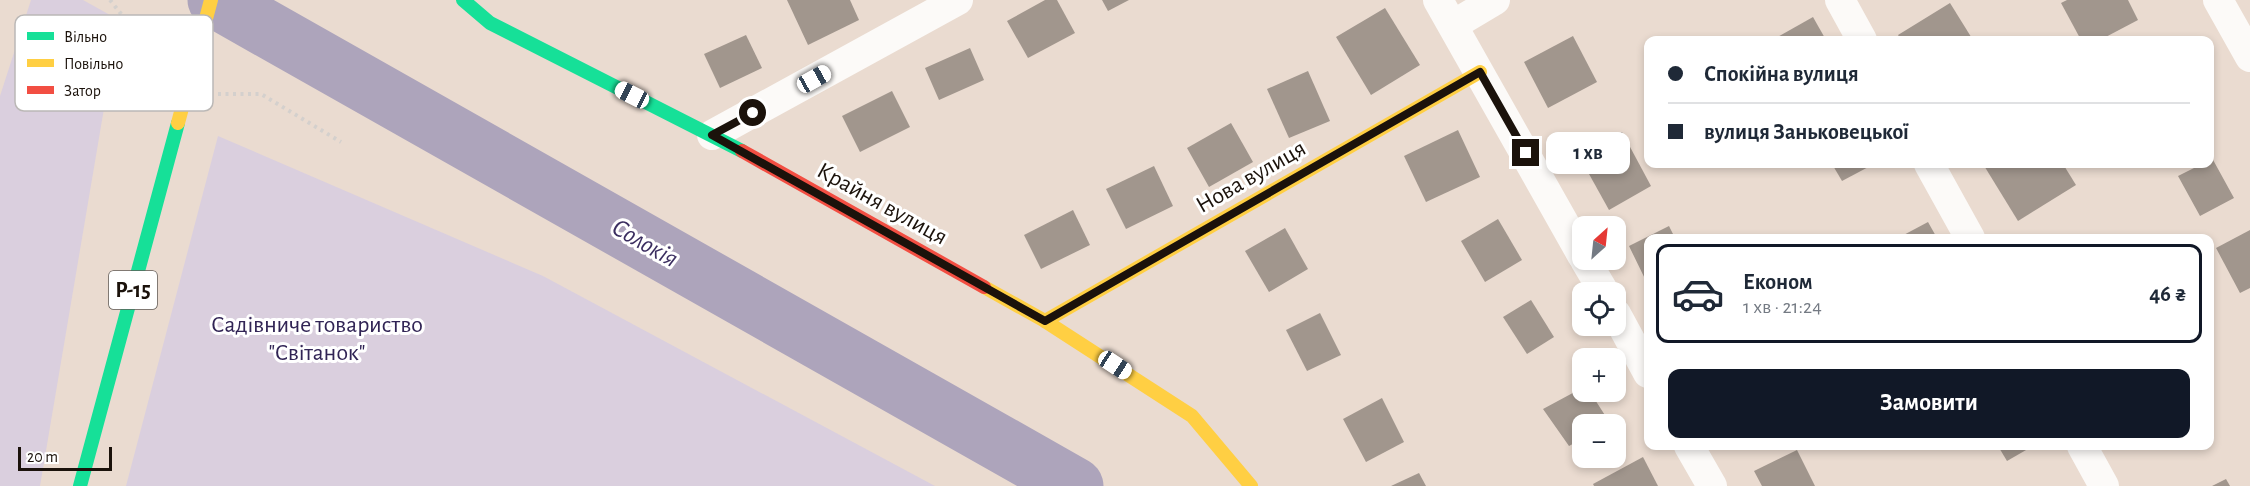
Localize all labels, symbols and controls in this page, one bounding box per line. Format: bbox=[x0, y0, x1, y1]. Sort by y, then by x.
legend bbox=[15, 15, 213, 111]
text: Вільно bbox=[64, 29, 107, 45]
text: Повільно bbox=[64, 56, 123, 72]
car bbox=[794, 62, 834, 96]
text: Спокійна вулиця bbox=[1704, 63, 1859, 85]
car bbox=[612, 79, 652, 111]
text: Затор bbox=[64, 83, 101, 99]
route start bbox=[739, 99, 766, 126]
text: вулиця Заньковецької bbox=[1704, 121, 1909, 143]
callout: 1 хв bbox=[1547, 132, 1631, 174]
street label: Нова вулиця bbox=[1192, 136, 1310, 218]
route end bbox=[1512, 139, 1539, 166]
text: 1 хв bbox=[1573, 143, 1603, 163]
street label: Крайня вулиця bbox=[813, 158, 951, 250]
water label: Солокія bbox=[608, 214, 682, 272]
north arrow bbox=[1572, 216, 1626, 270]
map controls bbox=[1572, 216, 1626, 468]
icon: car bbox=[1671, 267, 1725, 321]
road number: Р-15 bbox=[109, 271, 157, 309]
text: Економ bbox=[1743, 271, 1813, 293]
button: locate bbox=[1572, 282, 1626, 336]
text: 46 ₴ bbox=[2149, 283, 2187, 305]
text: 1 хв · 21:24 bbox=[1743, 297, 1822, 317]
park label: Садівниче товариство "Світанок" bbox=[211, 313, 423, 365]
car bbox=[1095, 348, 1135, 382]
button: + bbox=[1572, 348, 1626, 402]
button: Замовити bbox=[1668, 369, 2190, 438]
button: − bbox=[1572, 414, 1626, 468]
scale bar bbox=[18, 444, 112, 472]
text: 20 m bbox=[27, 449, 58, 465]

